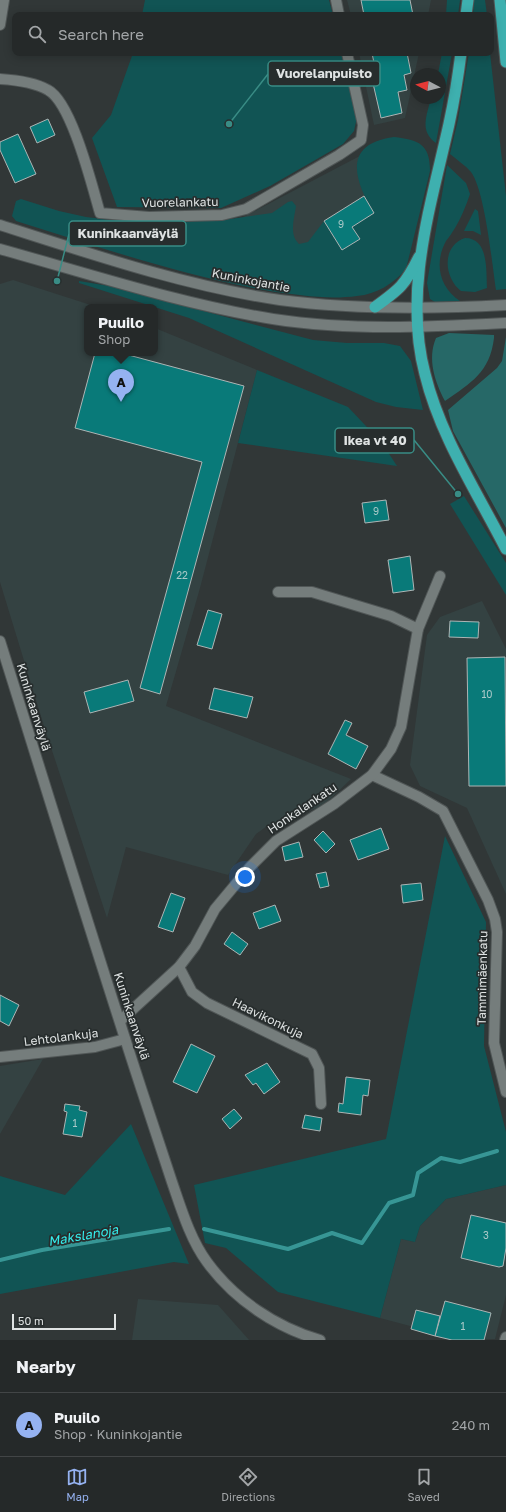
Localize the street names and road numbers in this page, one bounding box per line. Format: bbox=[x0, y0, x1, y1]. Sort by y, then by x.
street label: Vuorelankatu bbox=[141, 194, 219, 210]
street label: Kuninkojantie bbox=[211, 265, 291, 295]
street label: Kuninkaanväylä bbox=[14, 661, 54, 753]
street label: Honkalankatu bbox=[264, 779, 340, 837]
street label: Tammimäenkatu bbox=[474, 931, 490, 1025]
street label: Kuninkaanväylä bbox=[111, 970, 153, 1062]
street label: Haavikonkuja bbox=[230, 994, 306, 1042]
street label: Lehtolankuja bbox=[23, 1025, 99, 1049]

